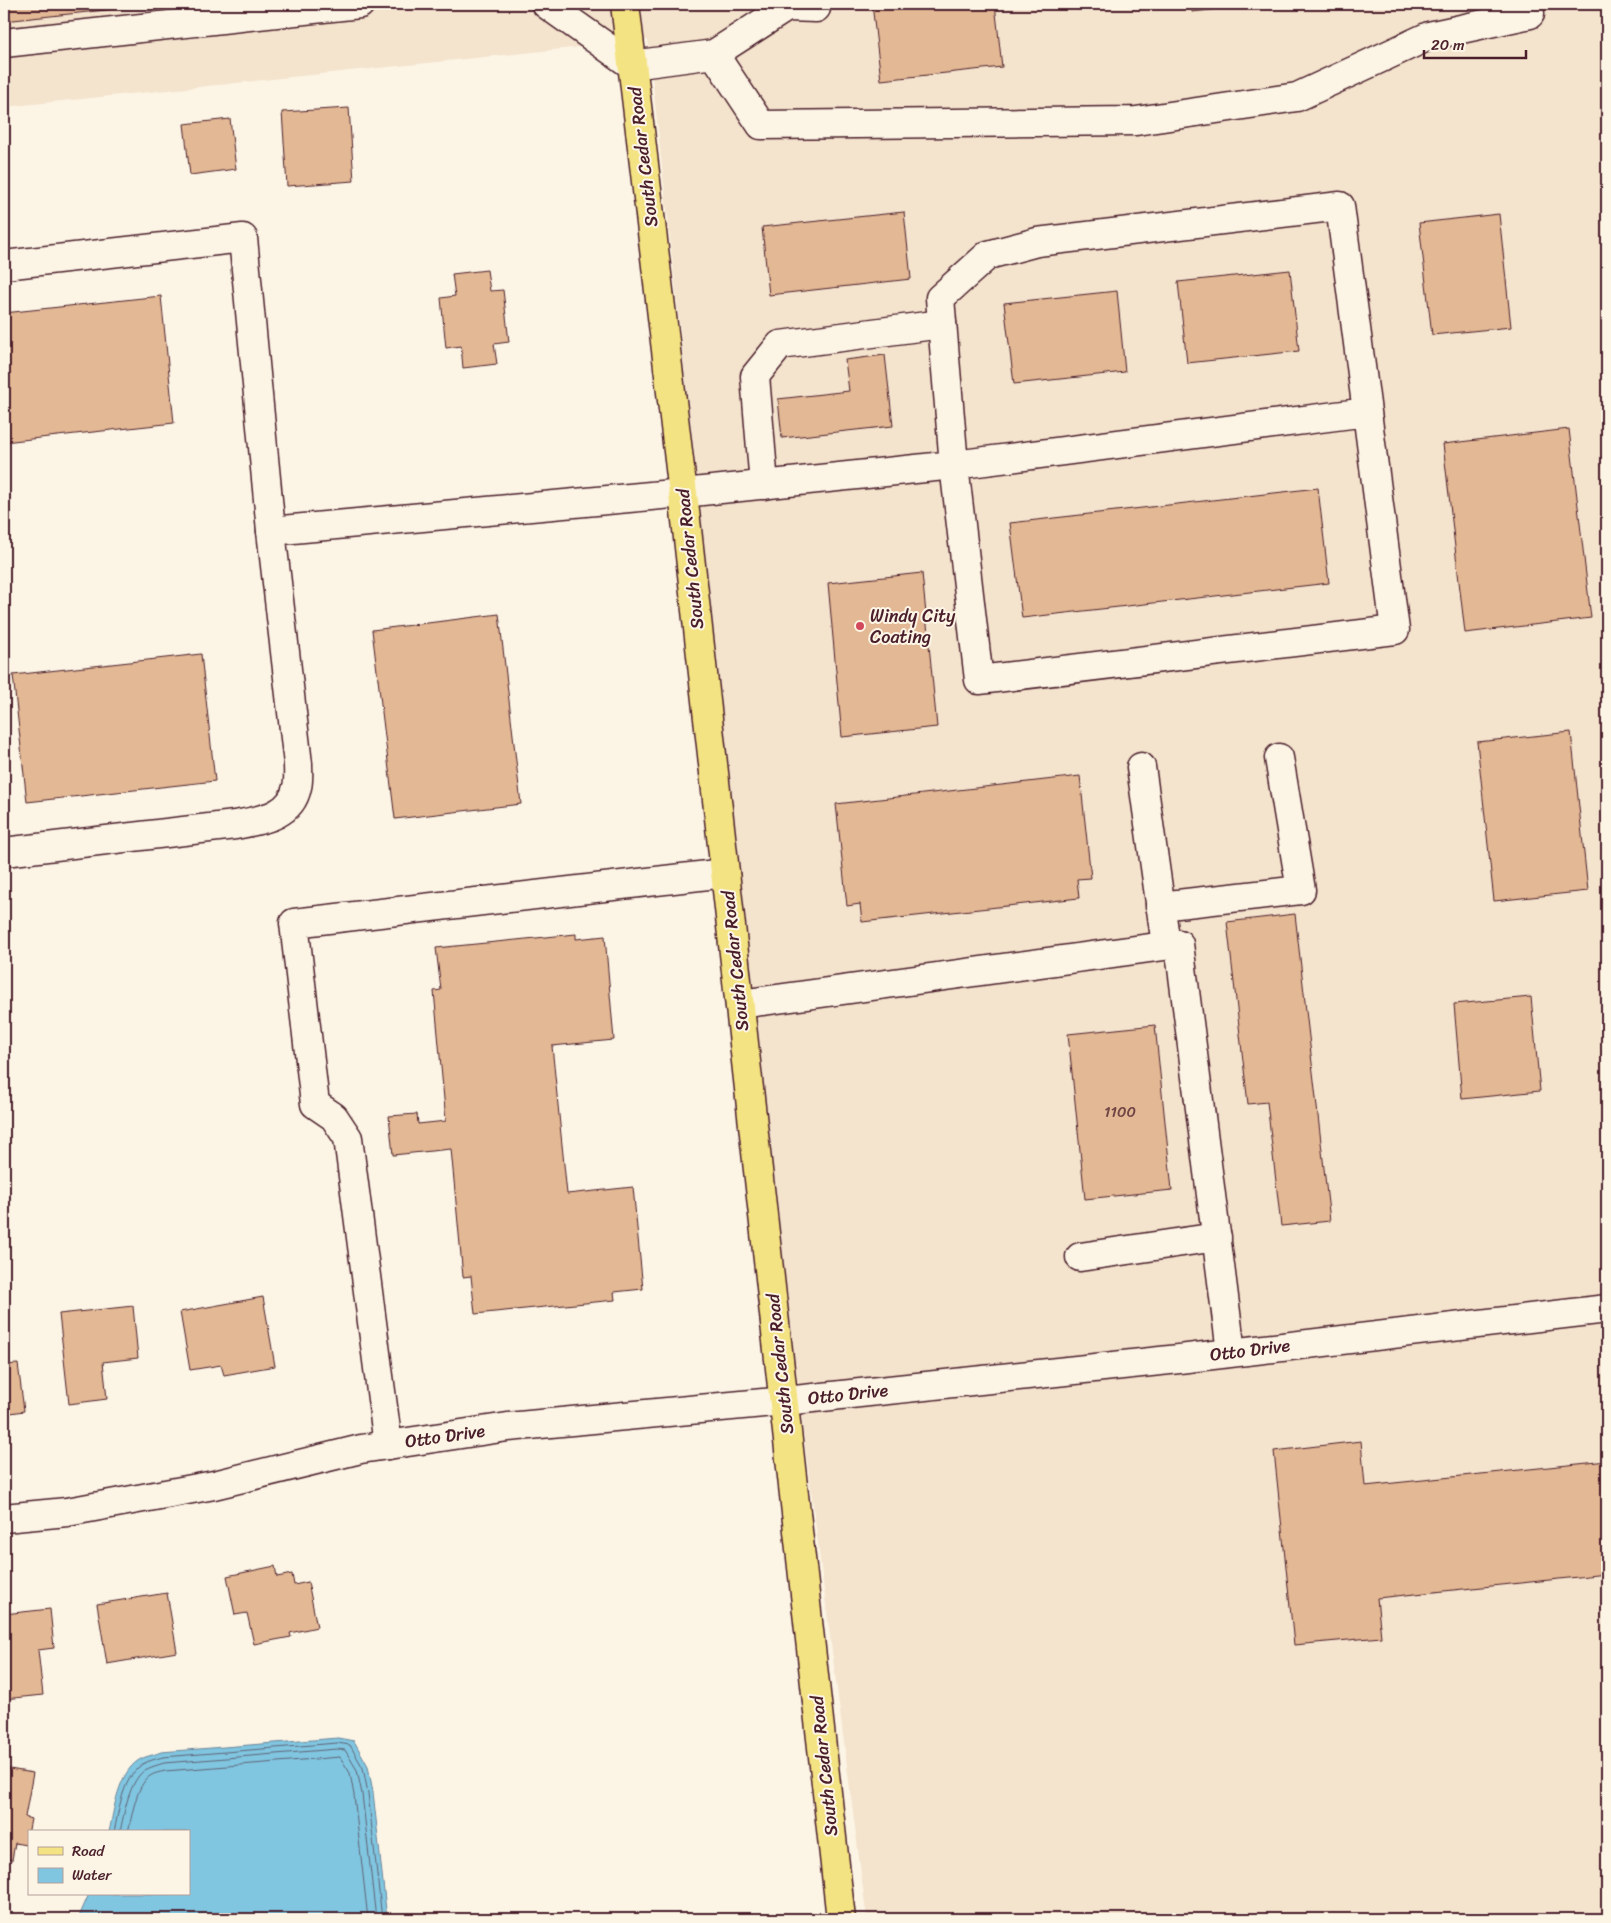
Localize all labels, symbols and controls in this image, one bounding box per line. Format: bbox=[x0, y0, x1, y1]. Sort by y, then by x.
scale bar bbox=[1424, 28, 1526, 60]
text: 20 m bbox=[1431, 32, 1465, 58]
street label: South Cedar Road bbox=[618, 84, 667, 229]
street label: South Cedar Road bbox=[667, 486, 713, 631]
place label: Windy City Coating bbox=[870, 600, 956, 653]
marker: Windy City Coating bbox=[854, 620, 866, 632]
street label: South Cedar Road bbox=[712, 888, 758, 1033]
house number: 1100 bbox=[1104, 1099, 1136, 1125]
street label: South Cedar Road bbox=[757, 1291, 803, 1436]
street label: Otto Drive bbox=[1208, 1329, 1292, 1371]
street label: Otto Drive bbox=[806, 1374, 890, 1414]
street label: Otto Drive bbox=[403, 1415, 487, 1457]
street label: South Cedar Road bbox=[801, 1693, 847, 1838]
legend bbox=[28, 1830, 190, 1896]
text: Road bbox=[72, 1838, 105, 1864]
text: Water bbox=[72, 1862, 112, 1888]

